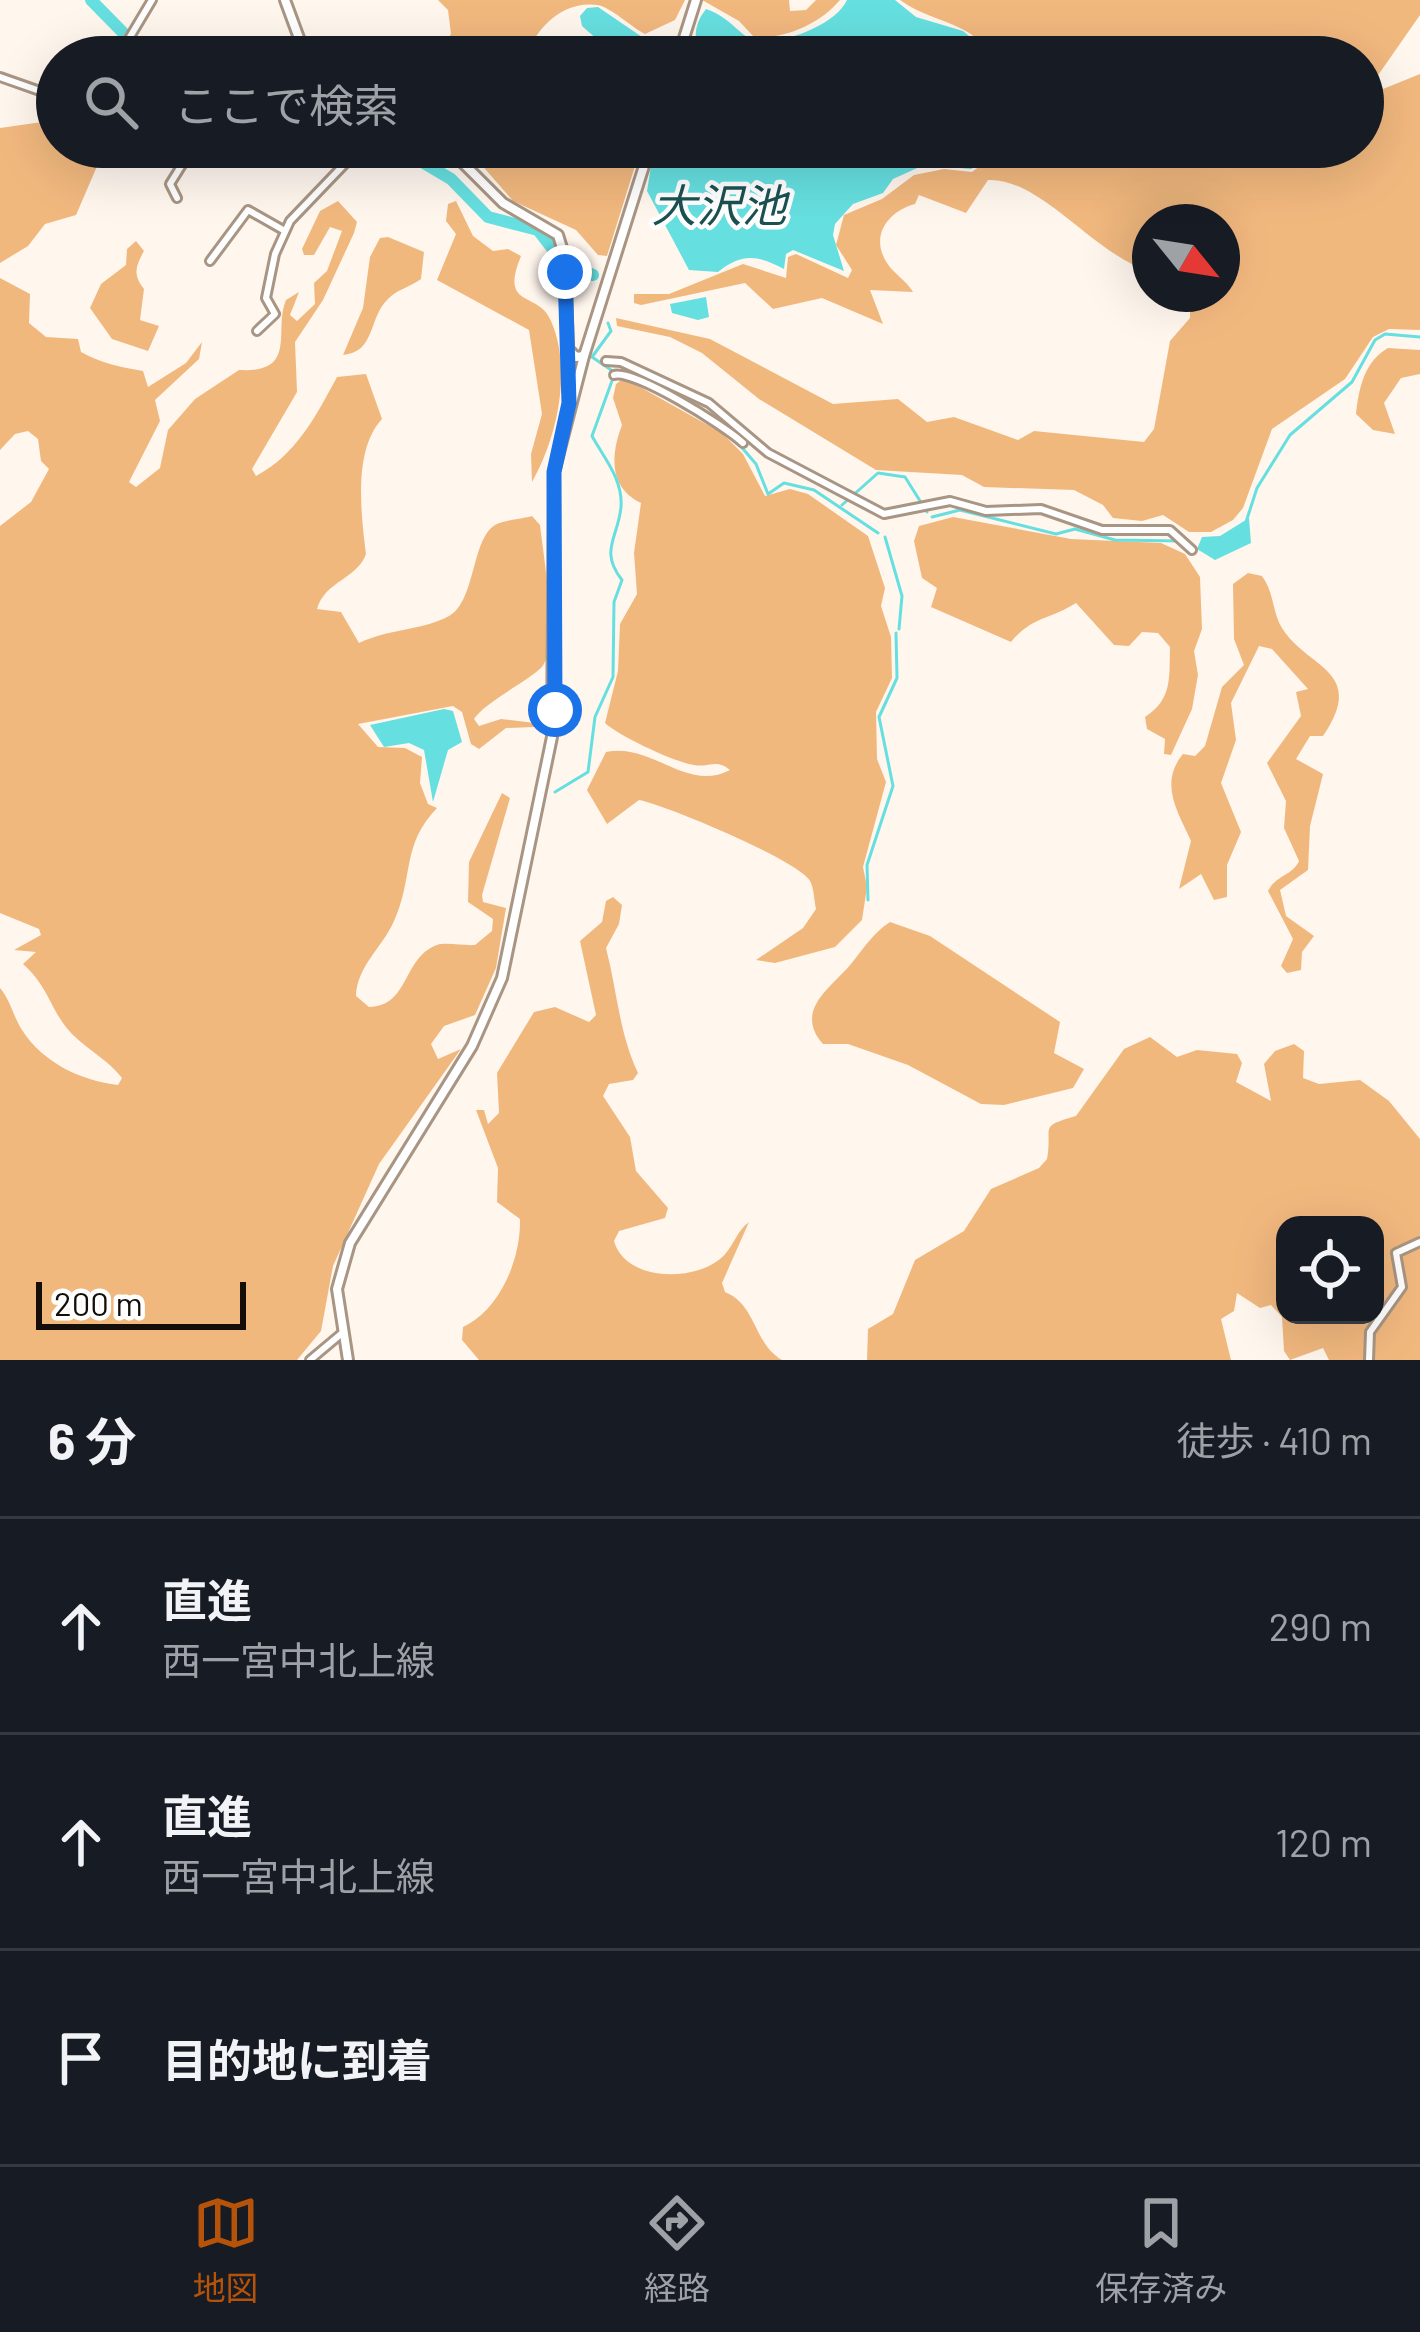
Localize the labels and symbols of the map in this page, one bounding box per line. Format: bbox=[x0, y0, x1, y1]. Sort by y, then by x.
water label: 大沢池 bbox=[651, 177, 790, 231]
north arrow bbox=[1132, 204, 1240, 312]
route end bbox=[538, 245, 592, 299]
route start bbox=[528, 683, 582, 737]
scale bar bbox=[36, 1276, 246, 1329]

